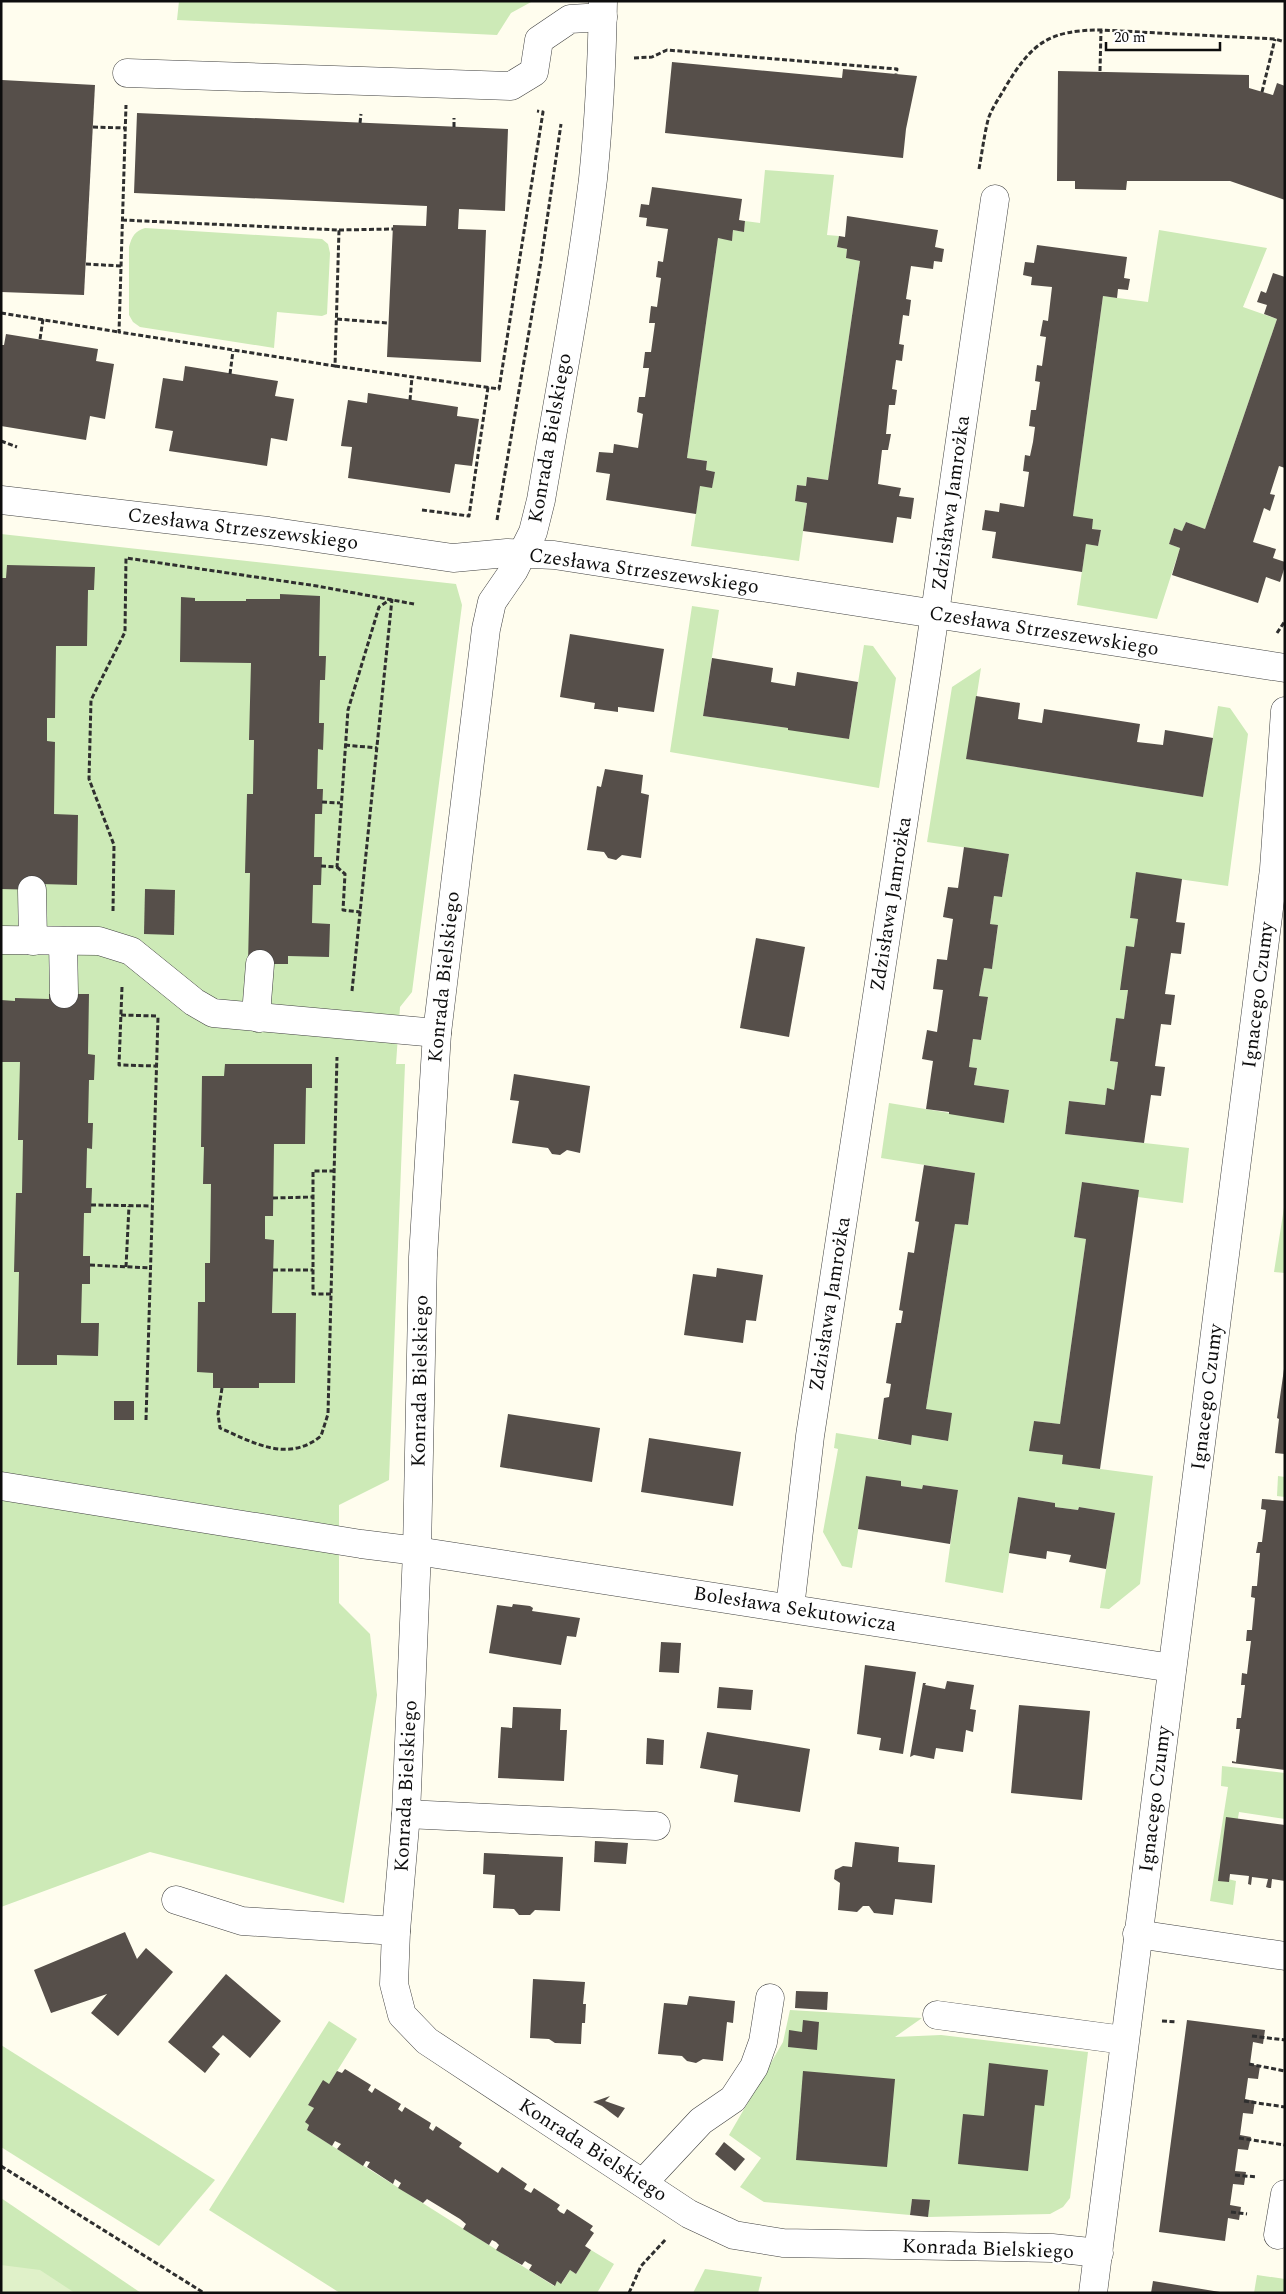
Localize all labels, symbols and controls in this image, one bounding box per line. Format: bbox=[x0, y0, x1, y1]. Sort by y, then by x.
scale bar bbox=[1106, 20, 1220, 52]
text: 20 m bbox=[1114, 26, 1146, 49]
street label: Konrada Bielskiego bbox=[520, 351, 580, 525]
street label: Zdzisława Jamrożka bbox=[924, 413, 978, 593]
street label: Czesława Strzeszewskiego bbox=[126, 500, 360, 558]
street label: Czesława Strzeszewskiego bbox=[527, 540, 761, 602]
street label: Czesława Strzeszewskiego bbox=[927, 598, 1161, 664]
street label: Zdzisława Jamrożka bbox=[862, 814, 920, 994]
street label: Konrada Bielskiego bbox=[420, 890, 468, 1064]
street label: Ignacego Czumy bbox=[1234, 919, 1282, 1070]
street label: Zdzisława Jamrożka bbox=[801, 1214, 859, 1394]
street label: Konrada Bielskiego bbox=[404, 1295, 436, 1467]
street label: Ignacego Czumy bbox=[1183, 1321, 1231, 1472]
street label: Bolesława Sekutowicza bbox=[691, 1578, 899, 1640]
street label: Konrada Bielskiego bbox=[387, 1699, 425, 1873]
street label: Ignacego Czumy bbox=[1131, 1723, 1179, 1874]
street label: Konrada Bielskiego bbox=[513, 2091, 673, 2209]
street label: Konrada Bielskiego bbox=[901, 2231, 1075, 2267]

